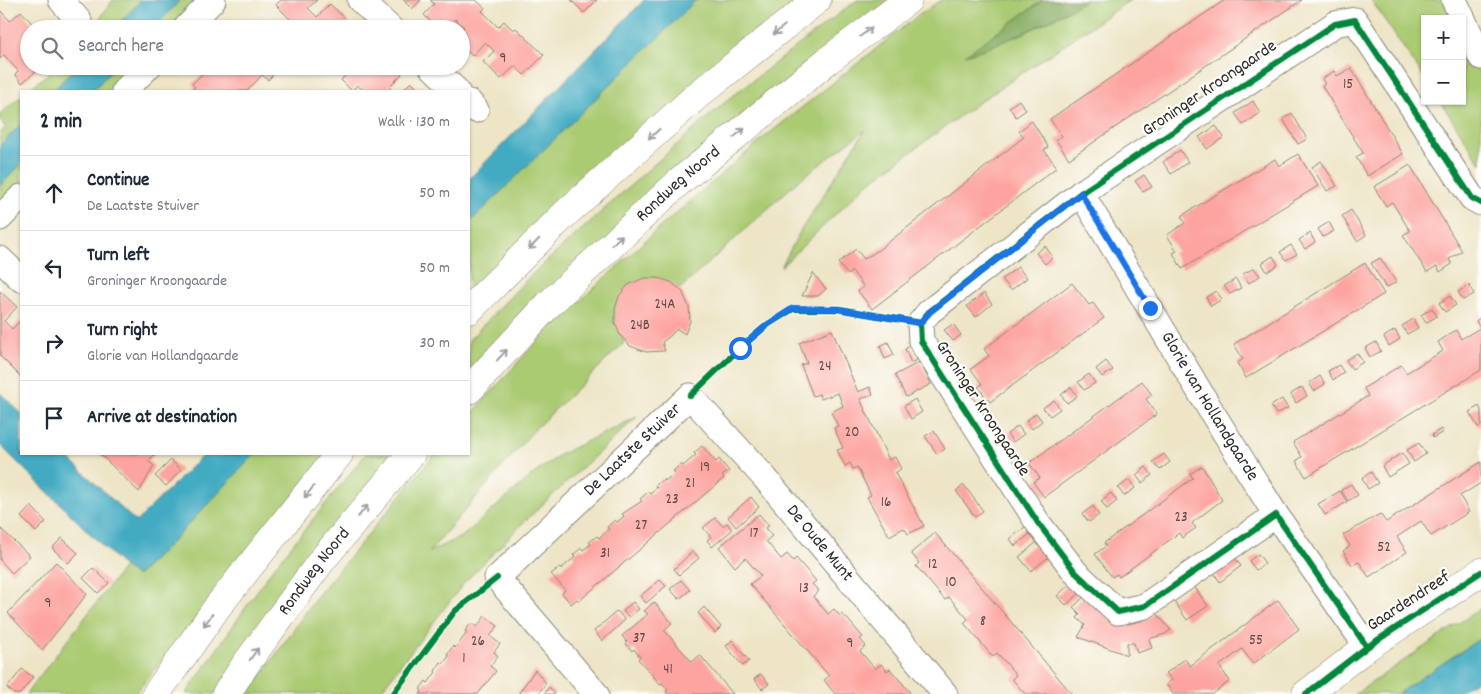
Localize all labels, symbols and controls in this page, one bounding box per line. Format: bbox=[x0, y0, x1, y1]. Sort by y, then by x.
map controls bbox=[1421, 15, 1466, 105]
button: + bbox=[1421, 15, 1466, 60]
search box bbox=[20, 20, 470, 75]
one-way arrow bbox=[773, 25, 786, 36]
one-way arrow bbox=[859, 26, 872, 37]
icon: search bbox=[38, 34, 66, 62]
text: Search here bbox=[78, 34, 164, 61]
street label: Groninger Kroongaarde bbox=[1138, 35, 1282, 143]
house number: 9 bbox=[500, 48, 506, 70]
button: − bbox=[1421, 60, 1466, 105]
house number: 15 bbox=[1343, 74, 1353, 96]
text: 2 min bbox=[40, 108, 82, 138]
text: Walk · 130 m bbox=[378, 111, 450, 134]
one-way arrow bbox=[732, 127, 745, 138]
one-way arrow bbox=[647, 128, 660, 140]
street label: Rondweg Noord bbox=[631, 140, 726, 228]
text: Continue bbox=[87, 168, 149, 195]
icon: ahead bbox=[40, 179, 68, 207]
text: 50 m bbox=[419, 182, 450, 205]
text: De Laatste Stuiver bbox=[87, 195, 199, 218]
one-way arrow bbox=[611, 234, 624, 246]
one-way arrow bbox=[528, 238, 541, 250]
text: Turn left bbox=[87, 243, 150, 270]
icon: left bbox=[40, 254, 68, 282]
text: 50 m bbox=[419, 257, 450, 280]
text: Groninger Kroongaarde bbox=[87, 270, 227, 293]
house number: 24A bbox=[655, 294, 675, 316]
route end bbox=[1139, 297, 1162, 320]
house number: 24B bbox=[630, 315, 650, 337]
text: Turn right bbox=[87, 318, 158, 345]
street label: Glorie van Hollandgaarde bbox=[1154, 327, 1264, 486]
icon: right bbox=[40, 329, 68, 357]
text: 30 m bbox=[420, 332, 450, 355]
street label: Groninger Kroongaarde bbox=[929, 336, 1035, 482]
route start bbox=[729, 337, 752, 360]
text: Glorie van Hollandgaarde bbox=[87, 345, 239, 368]
one-way arrow bbox=[496, 348, 508, 361]
house number: 24 bbox=[819, 356, 831, 378]
street label: De Laatste Stuiver bbox=[578, 397, 687, 502]
icon: arrive bbox=[40, 404, 68, 432]
text: Arrive at destination bbox=[87, 405, 237, 432]
house number: 20 bbox=[845, 422, 859, 444]
house number: 19 bbox=[700, 457, 710, 479]
house number: 21 bbox=[685, 473, 695, 495]
one-way arrow bbox=[303, 485, 314, 498]
house number: 23 bbox=[665, 489, 679, 511]
house number: 16 bbox=[881, 492, 891, 514]
street label: De Oude Munt bbox=[780, 500, 859, 587]
one-way arrow bbox=[357, 505, 368, 518]
house number: 23 bbox=[1174, 507, 1188, 529]
house number: 27 bbox=[635, 515, 647, 537]
street label: Rondweg Noord bbox=[273, 522, 356, 621]
house number: 17 bbox=[749, 523, 759, 545]
house number: 52 bbox=[1377, 537, 1391, 559]
house number: 31 bbox=[600, 543, 610, 565]
house number: 12 bbox=[928, 554, 938, 576]
street label: Gaardendreef bbox=[1363, 565, 1456, 638]
house number: 10 bbox=[945, 572, 957, 594]
house number: 13 bbox=[799, 578, 809, 600]
house number: 9 bbox=[45, 593, 51, 615]
house number: 8 bbox=[980, 611, 986, 633]
one-way arrow bbox=[203, 612, 214, 626]
house number: 37 bbox=[633, 628, 645, 650]
house number: 55 bbox=[1249, 630, 1263, 652]
house number: 26 bbox=[471, 631, 485, 653]
house number: 9 bbox=[847, 633, 853, 655]
one-way arrow bbox=[248, 648, 259, 661]
house number: 1 bbox=[462, 648, 466, 670]
house number: 41 bbox=[663, 659, 673, 681]

